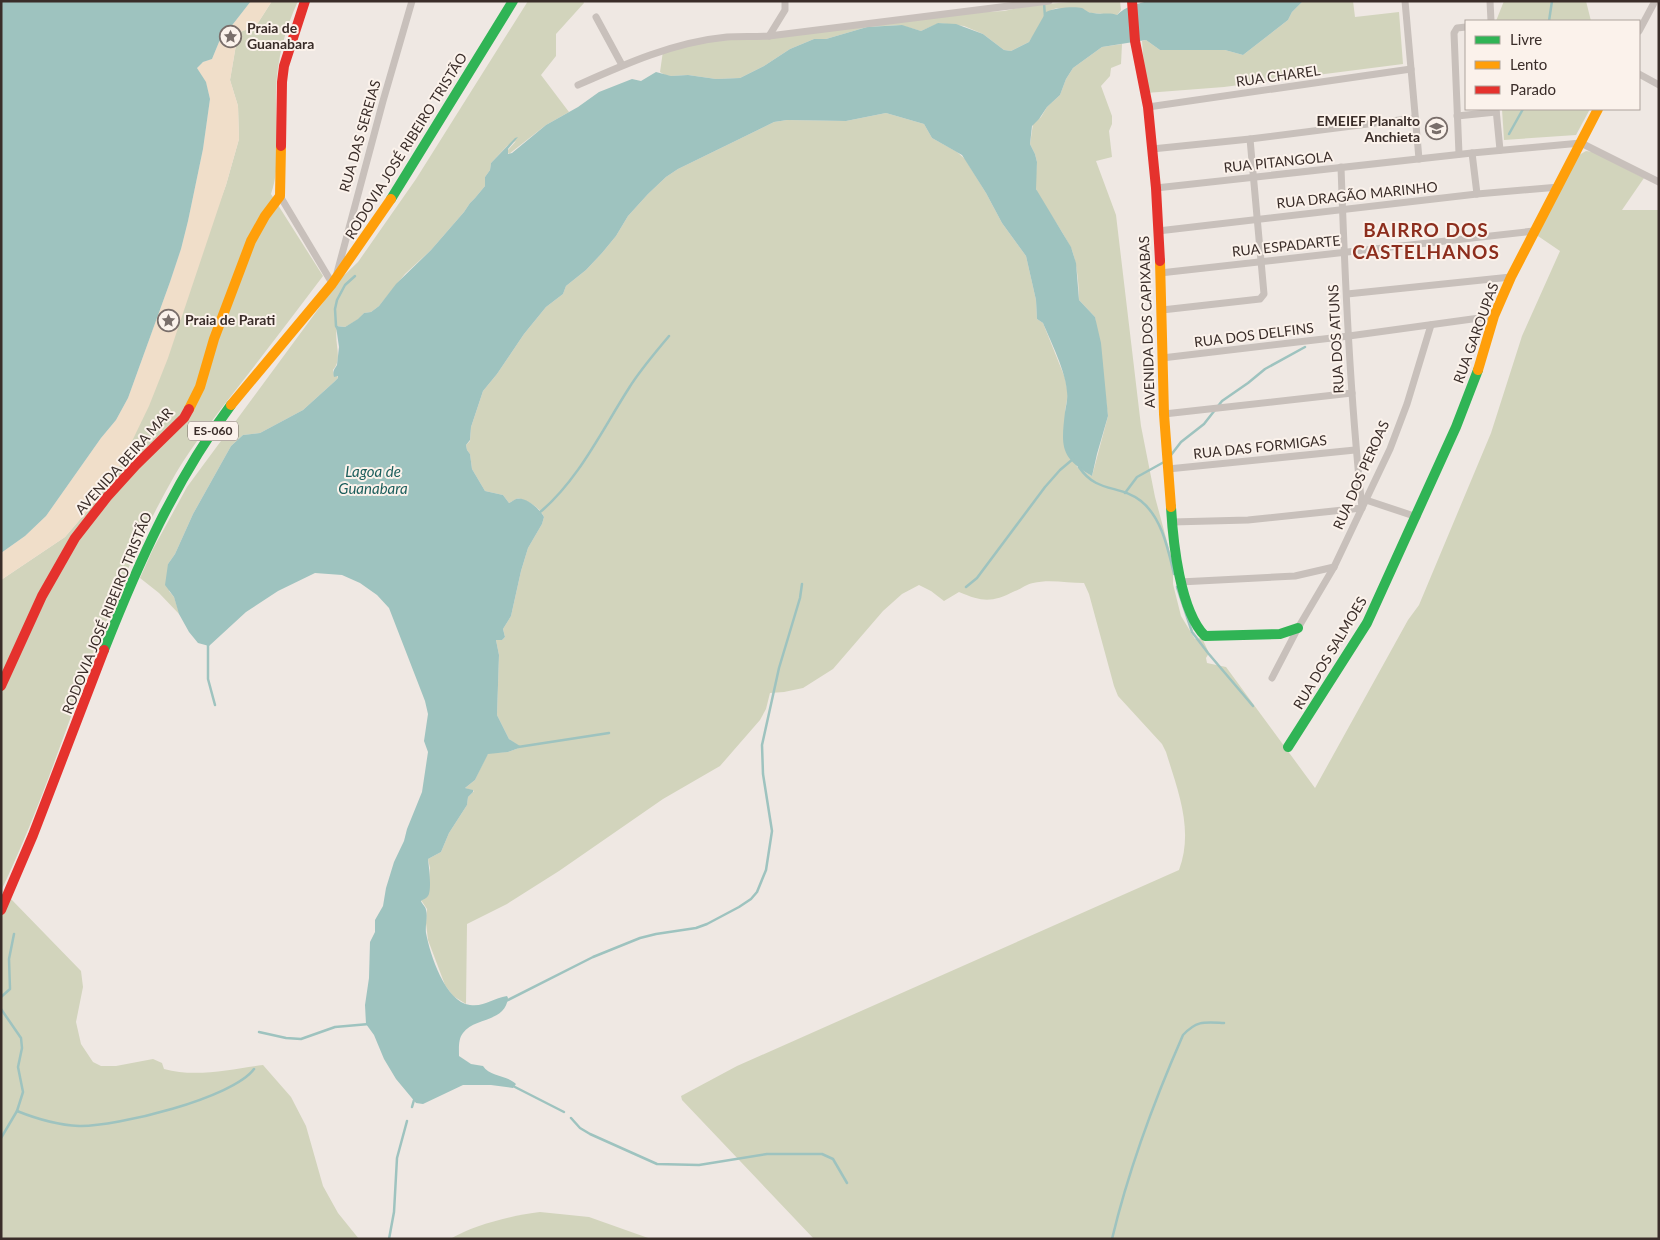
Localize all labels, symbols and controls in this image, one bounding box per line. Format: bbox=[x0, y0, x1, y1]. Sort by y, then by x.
place label: Praia de Guanabara bbox=[247, 19, 314, 52]
legend bbox=[1465, 20, 1640, 110]
place icon: Praia de Guanabara bbox=[219, 24, 243, 48]
text: Livre bbox=[1510, 30, 1542, 48]
street label: RODOVIA JOSÉ RIBEIRO TRISTÃO bbox=[341, 49, 470, 242]
text: Lento bbox=[1510, 55, 1547, 73]
street label: RUA CHAREL bbox=[1235, 61, 1321, 90]
street label: RUA DAS SEREIAS bbox=[335, 78, 384, 194]
text: Parado bbox=[1510, 80, 1556, 98]
place label: EMEIEF Planalto Anchieta bbox=[1317, 112, 1420, 145]
school or university icon: EMEIEF Planalto Anchieta bbox=[1424, 117, 1448, 141]
street label: RUA PITANGOLA bbox=[1223, 147, 1334, 176]
street label: RUA DRAGÃO MARINHO bbox=[1276, 178, 1438, 211]
district label: BAIRRO DOS CASTELHANOS bbox=[1352, 218, 1500, 263]
street label: RUA ESPADARTE bbox=[1231, 231, 1341, 260]
street label: AVENIDA DOS CAPIXABAS bbox=[1135, 235, 1158, 409]
street label: RUA GAROUPAS bbox=[1449, 280, 1502, 386]
street label: RUA DOS ATUNS bbox=[1324, 284, 1347, 394]
place icon: Praia de Parati bbox=[157, 308, 181, 332]
place label: Praia de Parati bbox=[185, 311, 275, 328]
street label: RUA DOS DELFINS bbox=[1193, 319, 1315, 350]
street label: AVENIDA BEIRA MAR bbox=[71, 404, 176, 517]
street label: RUA DOS PEROAS bbox=[1329, 418, 1392, 532]
road number: ES-060 bbox=[188, 422, 238, 441]
street label: RUA DAS FORMIGAS bbox=[1192, 431, 1328, 462]
water label: Lagoa de Guanabara bbox=[338, 462, 408, 497]
street label: RODOVIA JOSÉ RIBEIRO TRISTÃO bbox=[58, 509, 155, 716]
street label: RUA DOS SALMOES bbox=[1289, 593, 1370, 712]

